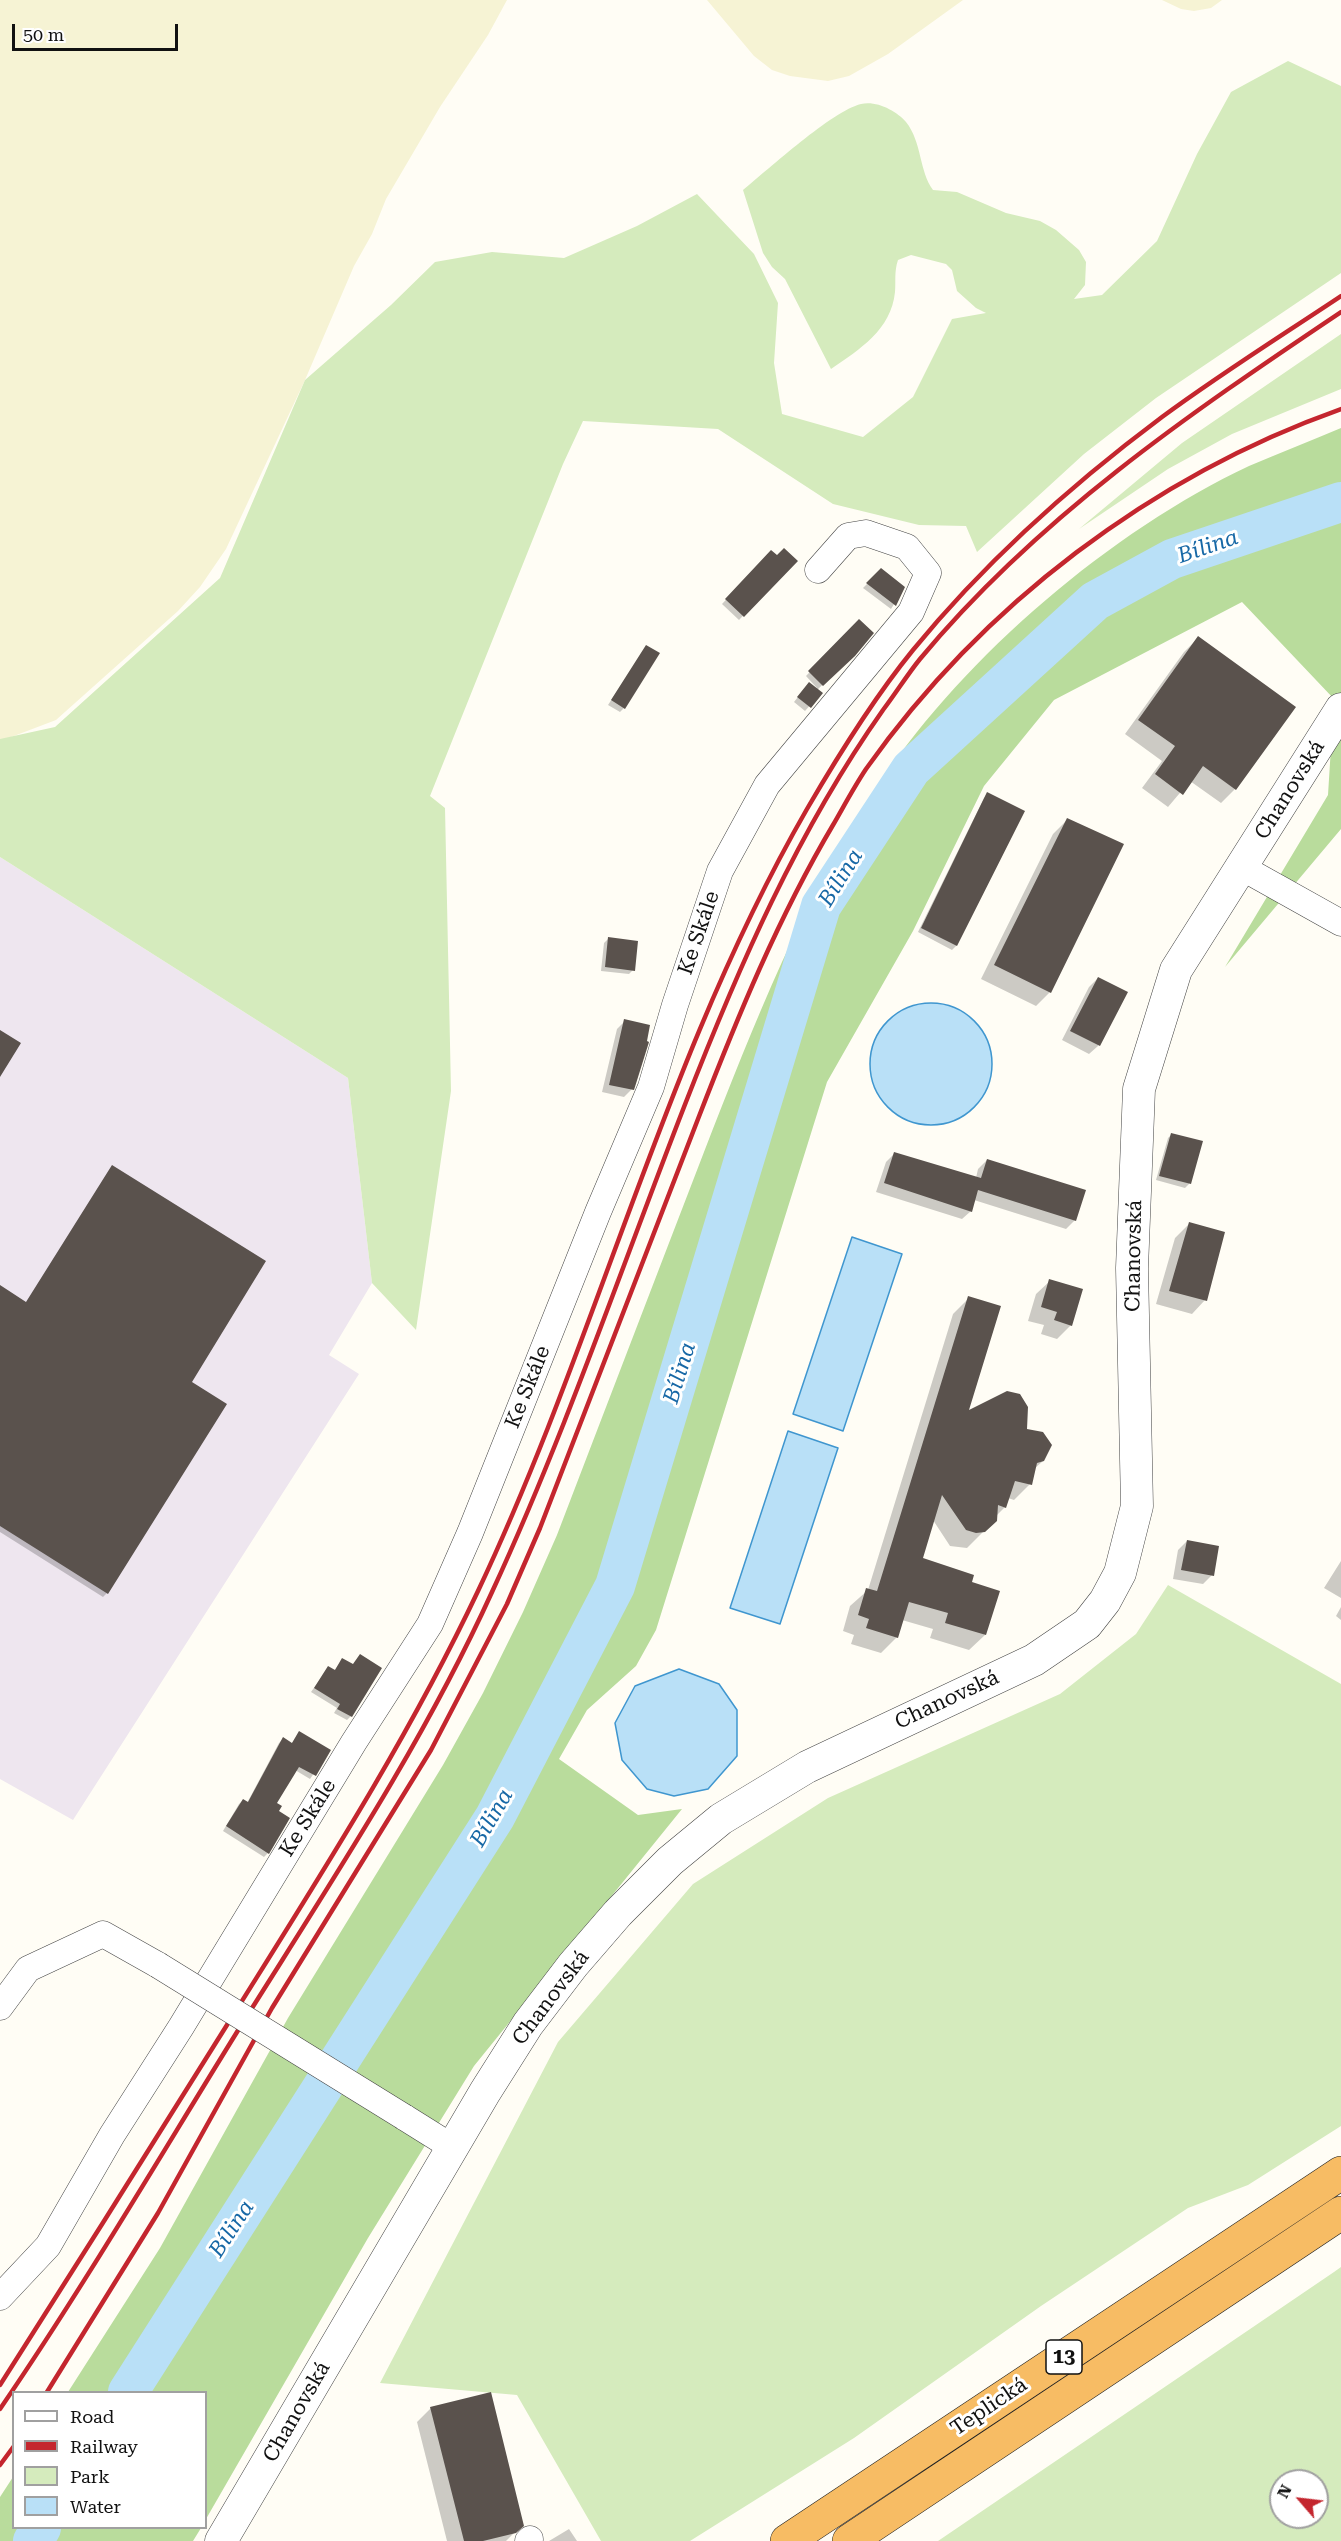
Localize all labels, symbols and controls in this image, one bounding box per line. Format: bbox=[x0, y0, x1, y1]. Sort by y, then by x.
scale bar bbox=[15, 12, 182, 50]
text: 50 m bbox=[23, 24, 64, 45]
water label: Bílina bbox=[1174, 524, 1242, 570]
street label: Chanovská bbox=[1250, 736, 1330, 844]
water label: Bílina bbox=[813, 845, 869, 911]
street label: Ke Skále bbox=[673, 888, 725, 978]
street label: Chanovská bbox=[1120, 1200, 1148, 1312]
water label: Bílina bbox=[658, 1339, 702, 1407]
street label: Ke Skále bbox=[500, 1342, 556, 1432]
street label: Chanovská bbox=[891, 1665, 1003, 1735]
street label: Ke Skále bbox=[274, 1775, 342, 1861]
water label: Bílina bbox=[465, 1784, 519, 1852]
street label: Chanovská bbox=[507, 1946, 595, 2050]
water label: Bílina bbox=[204, 2196, 260, 2262]
road number: 13 bbox=[1046, 2340, 1082, 2374]
street label: Chanovská bbox=[258, 2357, 336, 2467]
street label: Teplická bbox=[946, 2372, 1032, 2442]
legend bbox=[12, 2391, 207, 2529]
text: Road bbox=[70, 2406, 114, 2427]
text: Railway bbox=[70, 2436, 138, 2457]
text: Park bbox=[70, 2466, 110, 2487]
north arrow bbox=[1269, 2469, 1329, 2529]
text: N bbox=[1273, 2481, 1296, 2501]
text: Water bbox=[70, 2496, 121, 2517]

